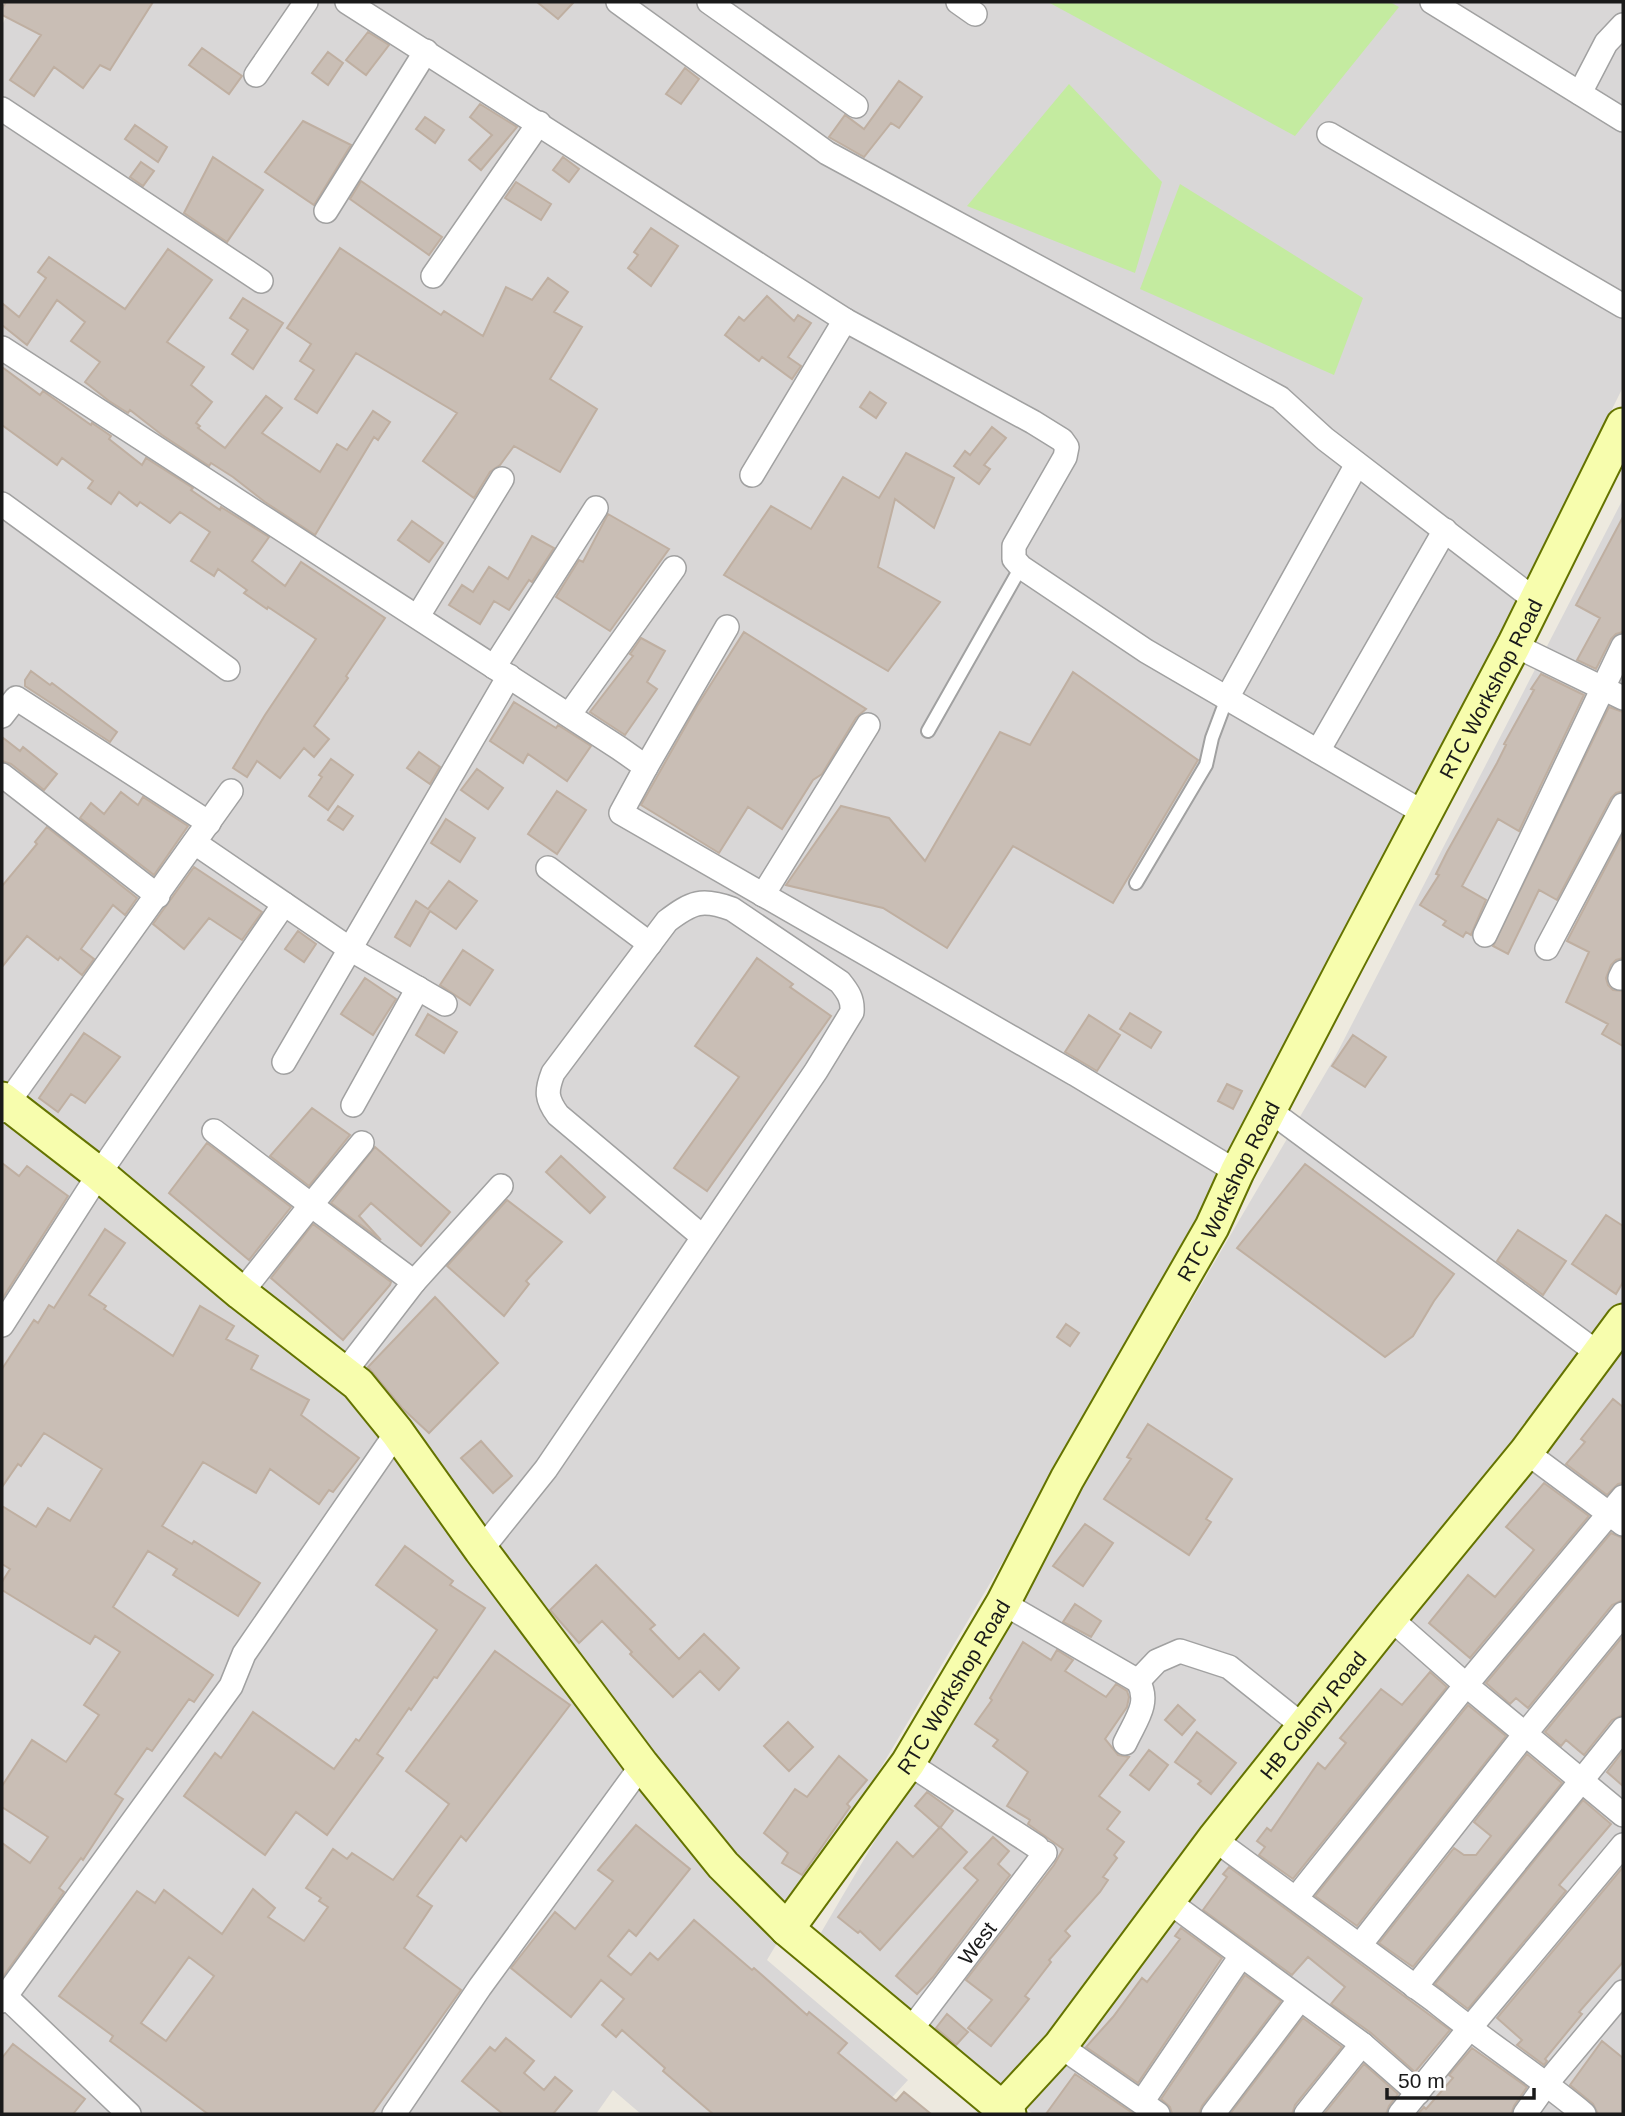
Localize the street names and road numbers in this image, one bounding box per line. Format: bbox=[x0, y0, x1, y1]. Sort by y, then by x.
street label: RTC Workshop Road bbox=[1434, 595, 1546, 782]
street label: RTC Workshop Road bbox=[1172, 1097, 1283, 1285]
street label: RTC Workshop Road bbox=[892, 1595, 1014, 1779]
street label: HB Colony Road bbox=[1255, 1647, 1370, 1784]
street label: West bbox=[953, 1917, 1000, 1969]

